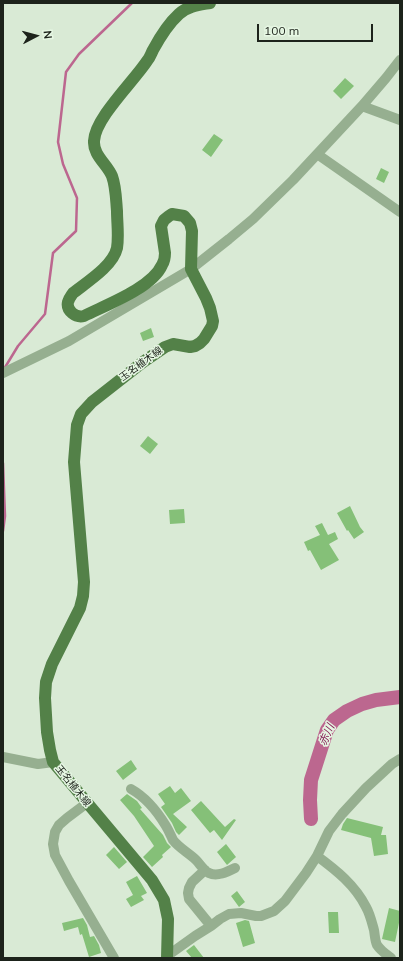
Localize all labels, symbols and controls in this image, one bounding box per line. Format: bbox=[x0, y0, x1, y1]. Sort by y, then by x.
north arrow bbox=[16, 16, 56, 56]
scale bar bbox=[259, 16, 375, 42]
text: 100 m bbox=[264, 23, 299, 38]
text: N bbox=[41, 30, 55, 40]
street label: 玉名植木線 bbox=[117, 344, 165, 384]
water label: 赤川 bbox=[316, 722, 338, 748]
street label: 玉名植木線 bbox=[53, 763, 93, 809]

